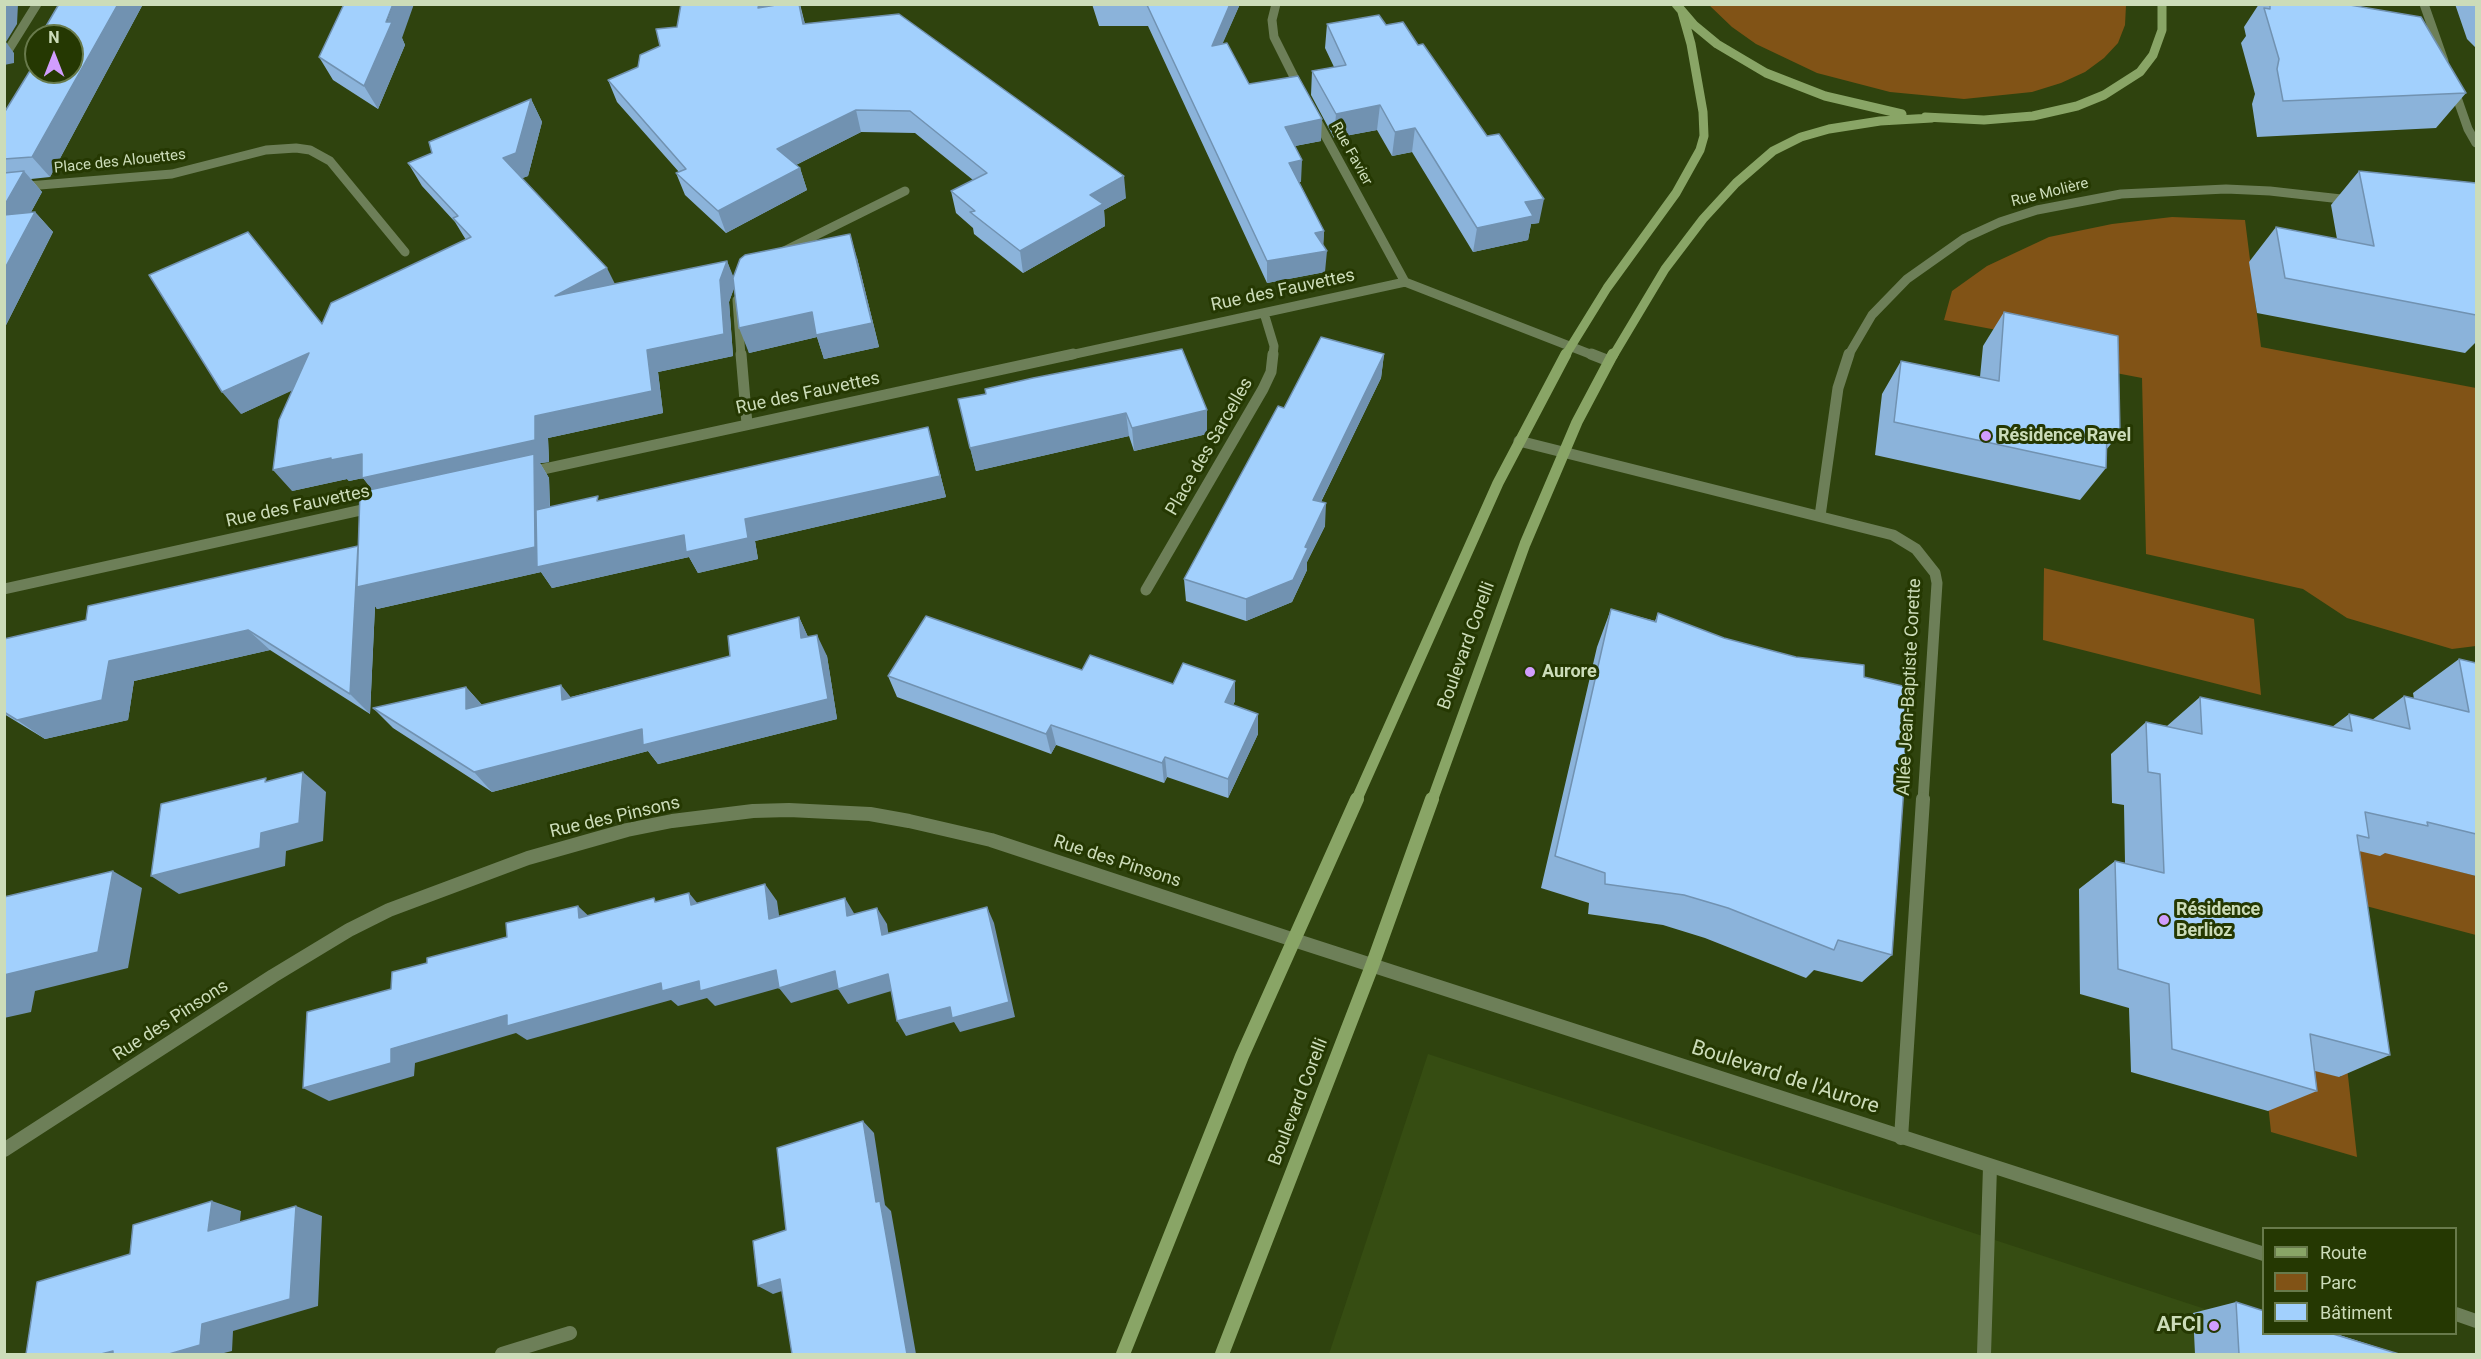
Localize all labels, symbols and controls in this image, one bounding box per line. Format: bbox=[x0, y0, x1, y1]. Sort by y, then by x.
north arrow bbox=[24, 24, 84, 84]
text: N bbox=[48, 28, 60, 47]
street label: Rue Favier bbox=[1326, 119, 1376, 189]
street label: Place des Alouettes bbox=[53, 146, 187, 178]
street label: Rue Molière bbox=[2010, 175, 2090, 211]
street label: Rue des Fauvettes bbox=[1209, 265, 1357, 317]
street label: Rue des Fauvettes bbox=[734, 368, 882, 420]
street label: Place des Sarcelles bbox=[1162, 374, 1258, 520]
place label: Résidence Ravel bbox=[1998, 425, 2131, 447]
marker: Résidence Ravel bbox=[1979, 429, 1993, 443]
street label: Rue des Fauvettes bbox=[224, 481, 372, 533]
street label: Allée Jean-Baptiste Corette bbox=[1894, 578, 1926, 796]
street label: Boulevard Corelli bbox=[1434, 579, 1500, 713]
place label: Aurore bbox=[1542, 661, 1597, 683]
marker: Aurore bbox=[1523, 665, 1537, 679]
street label: Rue des Pinsons bbox=[548, 793, 682, 843]
street label: Rue des Pinsons bbox=[1050, 831, 1184, 893]
place label: Résidence Berlioz bbox=[2176, 899, 2260, 942]
marker: Résidence Berlioz bbox=[2157, 913, 2171, 927]
street label: Rue des Pinsons bbox=[109, 976, 233, 1066]
street label: Boulevard Corelli bbox=[1265, 1035, 1333, 1169]
street label: Boulevard de l'Aurore bbox=[1688, 1036, 1882, 1120]
legend bbox=[2262, 1227, 2457, 1335]
text: Route bbox=[2320, 1242, 2367, 1263]
text: Parc bbox=[2320, 1272, 2356, 1293]
text: Bâtiment bbox=[2320, 1302, 2392, 1323]
place label: AFCI bbox=[2156, 1313, 2202, 1339]
marker: AFCI bbox=[2207, 1319, 2221, 1333]

